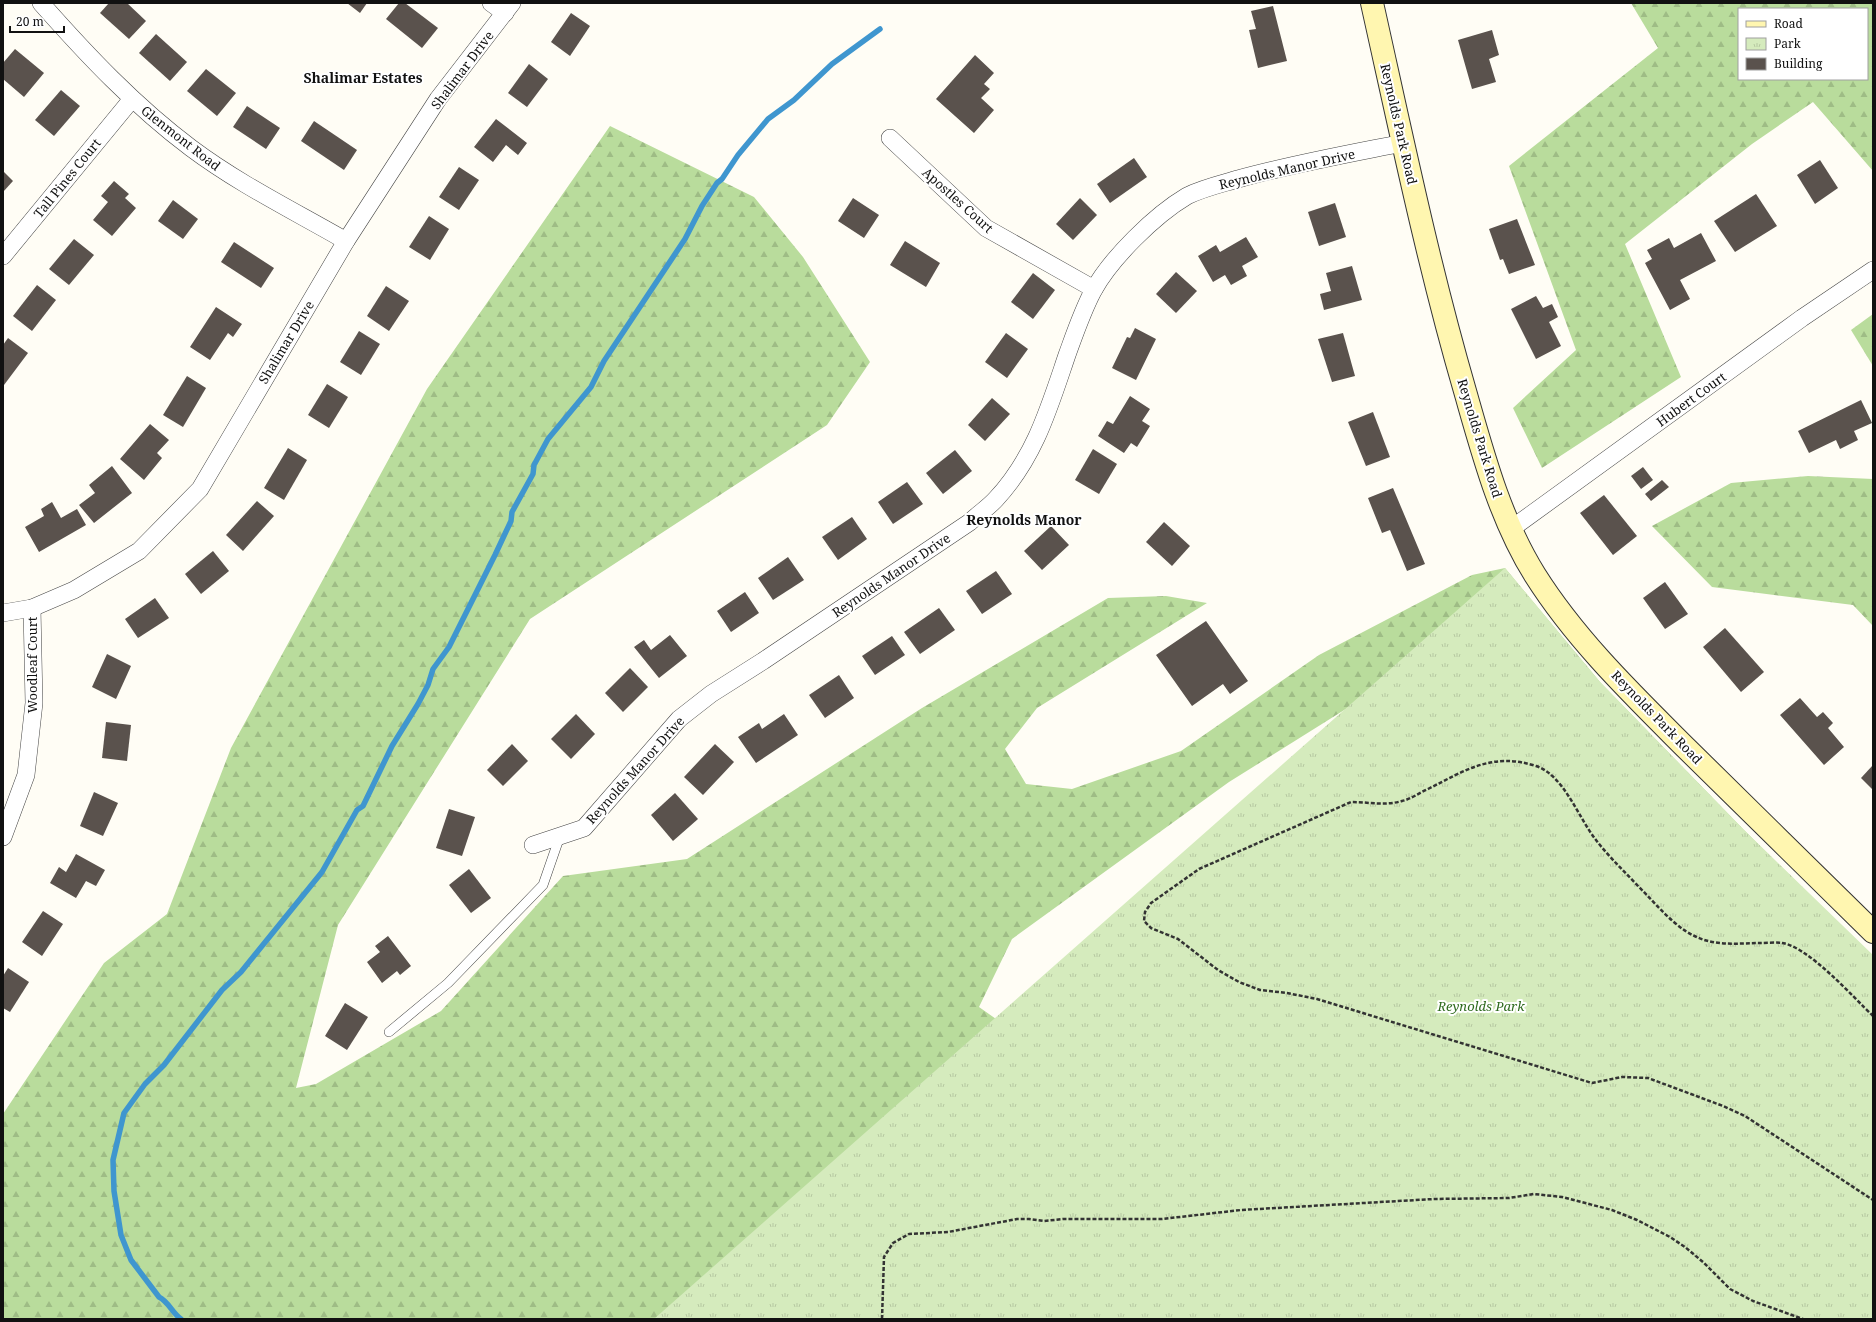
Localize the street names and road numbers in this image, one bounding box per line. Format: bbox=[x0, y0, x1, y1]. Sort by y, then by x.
street label: Shalimar Drive bbox=[426, 27, 498, 113]
street label: Reynolds Park Road bbox=[1376, 62, 1422, 186]
street label: Glenmont Road bbox=[138, 101, 224, 175]
street label: Tall Pines Court bbox=[29, 134, 105, 222]
street label: Reynolds Manor Drive bbox=[1217, 145, 1357, 193]
street label: Apostles Court bbox=[919, 163, 998, 237]
street label: Shalimar Drive bbox=[254, 297, 318, 387]
street label: Hubert Court bbox=[1653, 367, 1730, 430]
street label: Reynolds Park Road bbox=[1453, 376, 1507, 500]
street label: Reynolds Manor Drive bbox=[828, 529, 954, 621]
street label: Woodleaf Court bbox=[23, 616, 41, 713]
street label: Reynolds Park Road bbox=[1608, 666, 1706, 768]
street label: Reynolds Manor Drive bbox=[582, 712, 688, 828]

